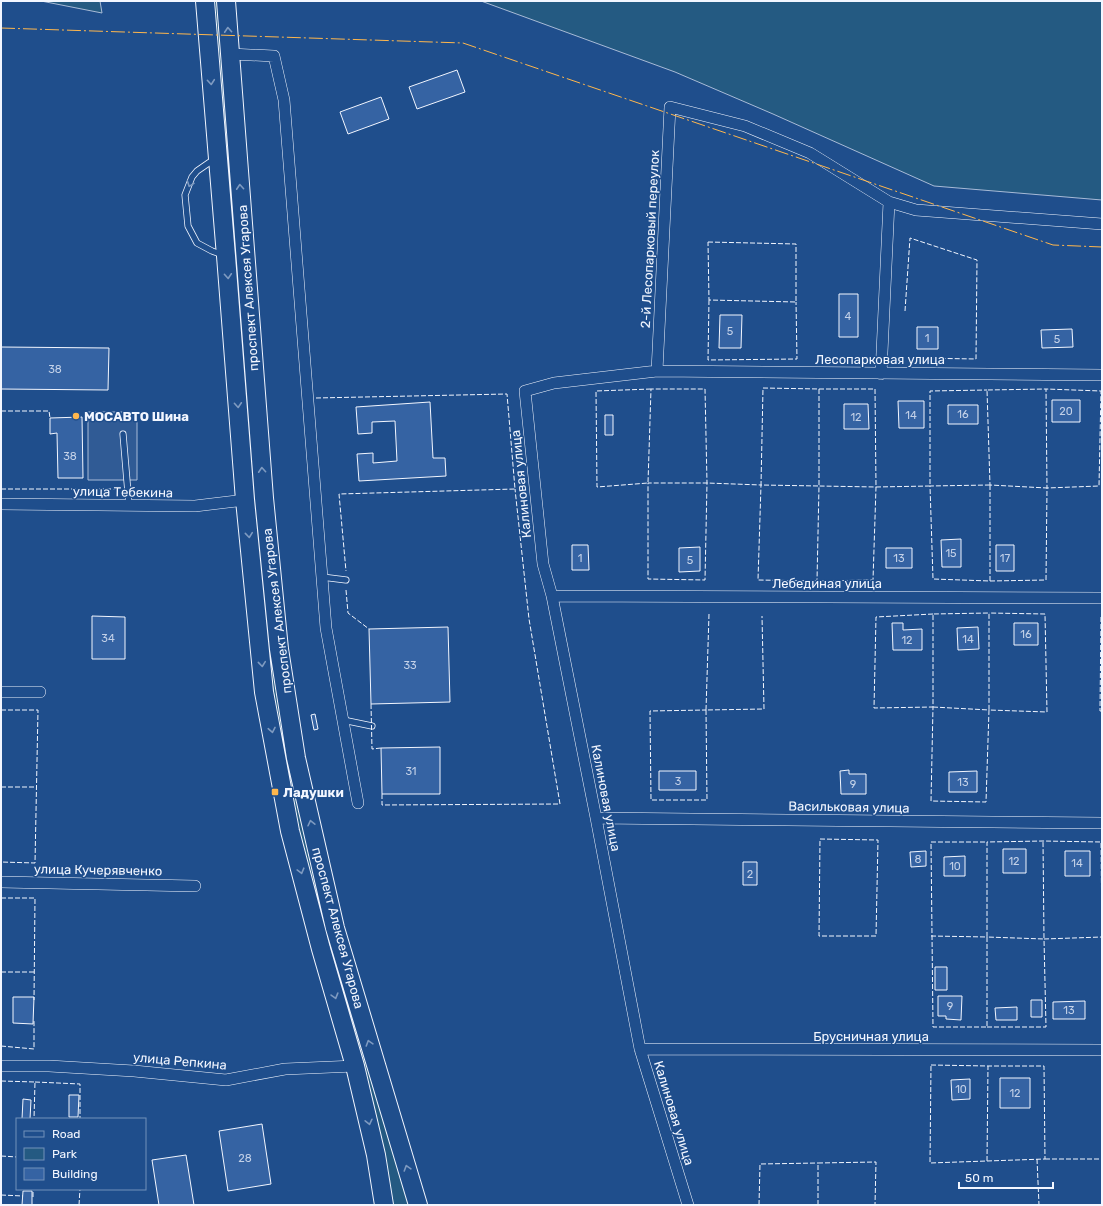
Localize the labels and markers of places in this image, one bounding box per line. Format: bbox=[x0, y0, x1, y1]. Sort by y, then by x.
place label: МОСАВТО Шина bbox=[84, 409, 189, 424]
marker: МОСАВТО Шина bbox=[71, 411, 81, 421]
place label: Ладушки bbox=[283, 785, 344, 800]
marker: Ладушки bbox=[270, 787, 280, 797]

